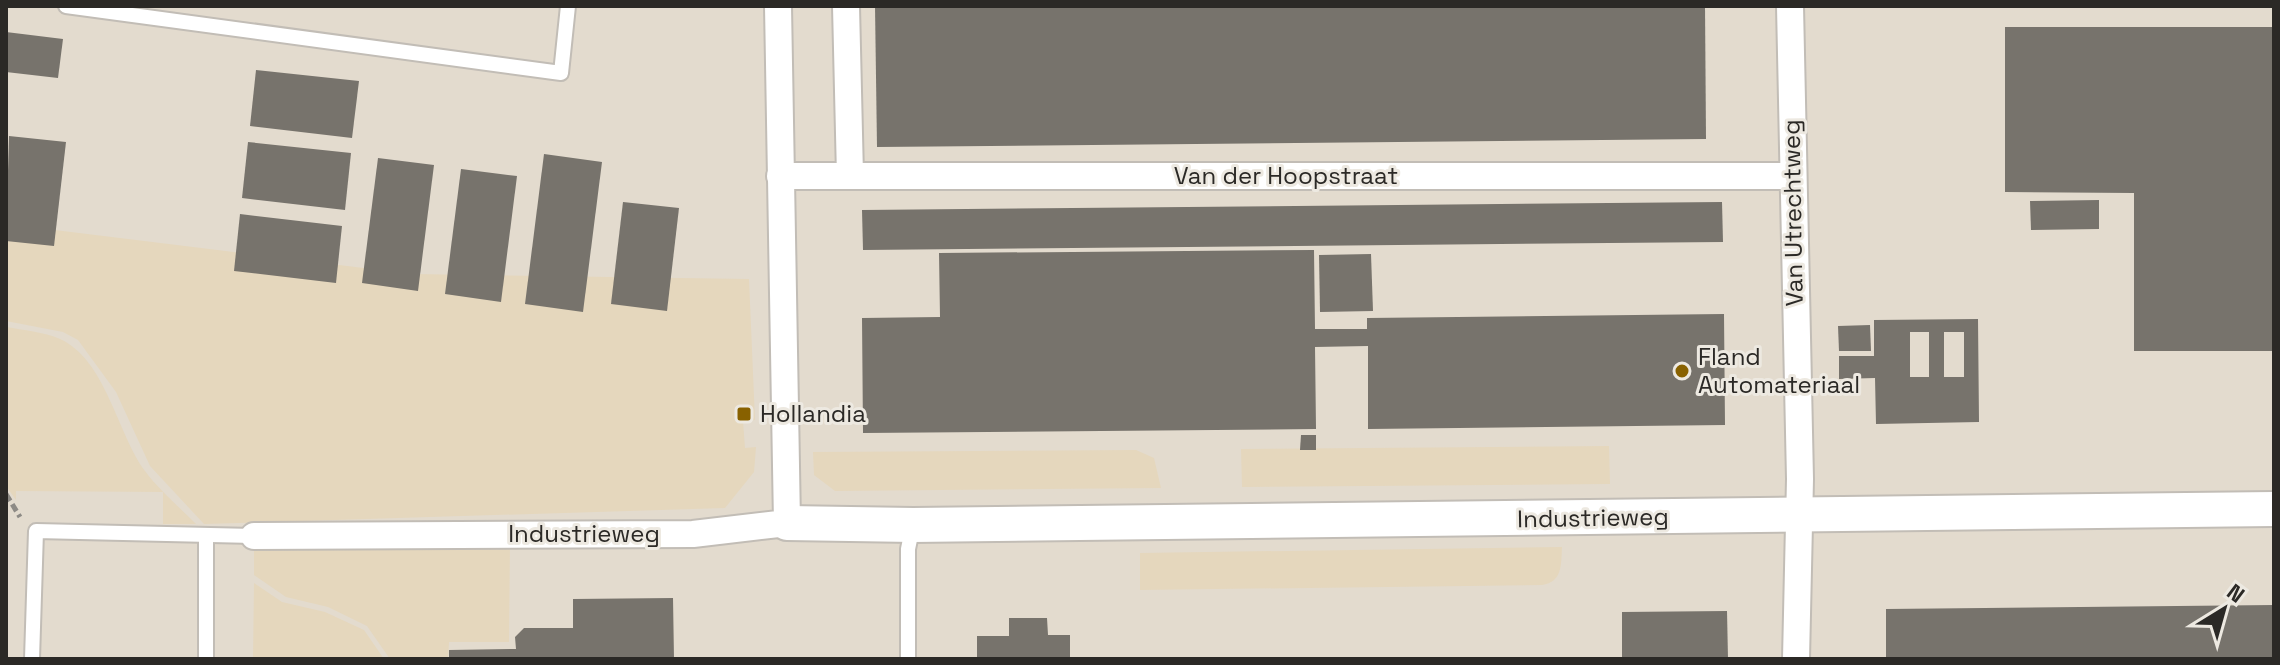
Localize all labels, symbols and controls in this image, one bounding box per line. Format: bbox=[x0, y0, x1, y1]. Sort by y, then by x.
street label: Van Utrechtweg bbox=[1775, 119, 1810, 307]
street label: Van der Hoopstraat bbox=[1174, 160, 1398, 191]
place label: Fland Automateriaal bbox=[1698, 341, 1860, 400]
marker: Fland Automateriaal bbox=[1673, 362, 1691, 380]
place label: Hollandia bbox=[760, 398, 866, 429]
marker: Hollandia bbox=[735, 405, 753, 423]
street label: Industrieweg bbox=[1517, 501, 1669, 534]
street label: Industrieweg bbox=[508, 518, 660, 549]
north arrow bbox=[2184, 569, 2264, 649]
text: N bbox=[2222, 577, 2250, 609]

